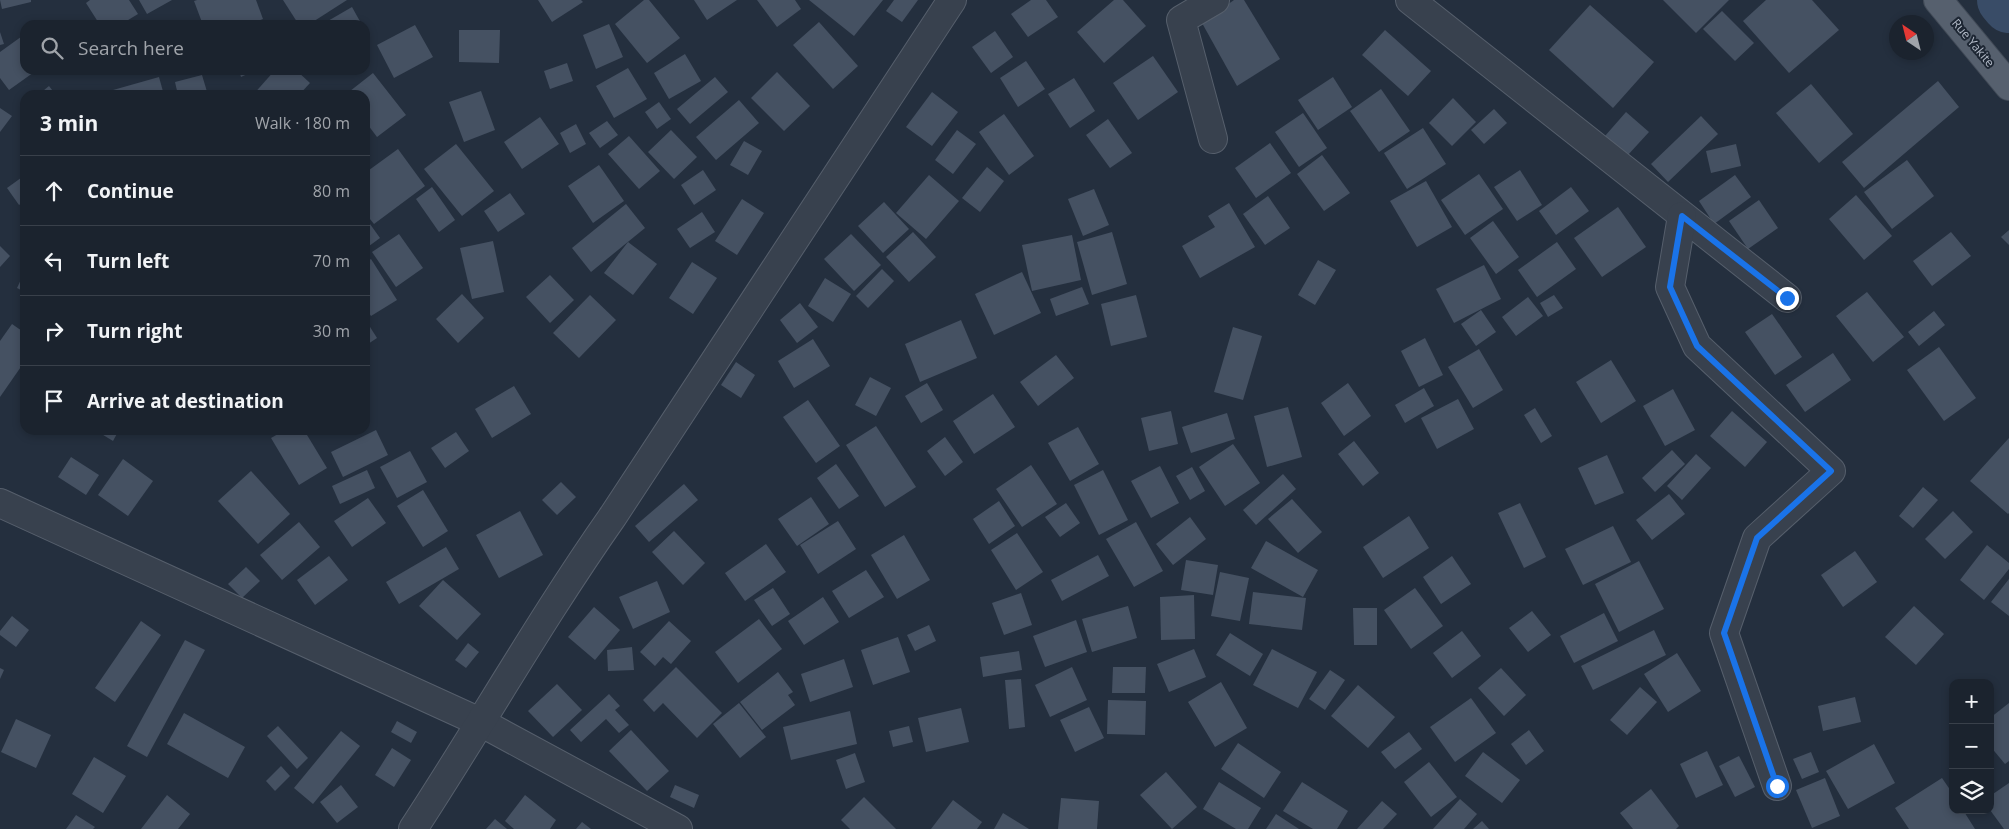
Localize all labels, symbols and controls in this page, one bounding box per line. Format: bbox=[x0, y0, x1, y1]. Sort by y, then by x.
north arrow bbox=[1889, 15, 1934, 60]
street label: Rue Yakite bbox=[1948, 15, 1999, 71]
search box bbox=[20, 20, 370, 75]
icon: search bbox=[38, 34, 66, 62]
text: Search here bbox=[78, 35, 184, 61]
text: 3 min bbox=[40, 109, 98, 137]
text: Walk · 180 m bbox=[255, 112, 350, 134]
icon: ahead bbox=[40, 177, 68, 205]
text: Continue bbox=[87, 178, 174, 204]
text: 80 m bbox=[313, 180, 350, 202]
icon: left bbox=[40, 247, 68, 275]
text: Turn left bbox=[87, 248, 169, 274]
text: 70 m bbox=[313, 250, 350, 272]
route end bbox=[1776, 287, 1799, 310]
icon: right bbox=[40, 317, 68, 345]
text: Turn right bbox=[87, 318, 182, 344]
text: 30 m bbox=[313, 320, 350, 342]
icon: arrive bbox=[40, 387, 68, 415]
text: Arrive at destination bbox=[87, 388, 284, 414]
map controls bbox=[1949, 679, 1994, 814]
button: + bbox=[1949, 679, 1994, 724]
button: − bbox=[1949, 724, 1994, 769]
button: layers bbox=[1949, 769, 1994, 814]
route start bbox=[1766, 775, 1789, 798]

